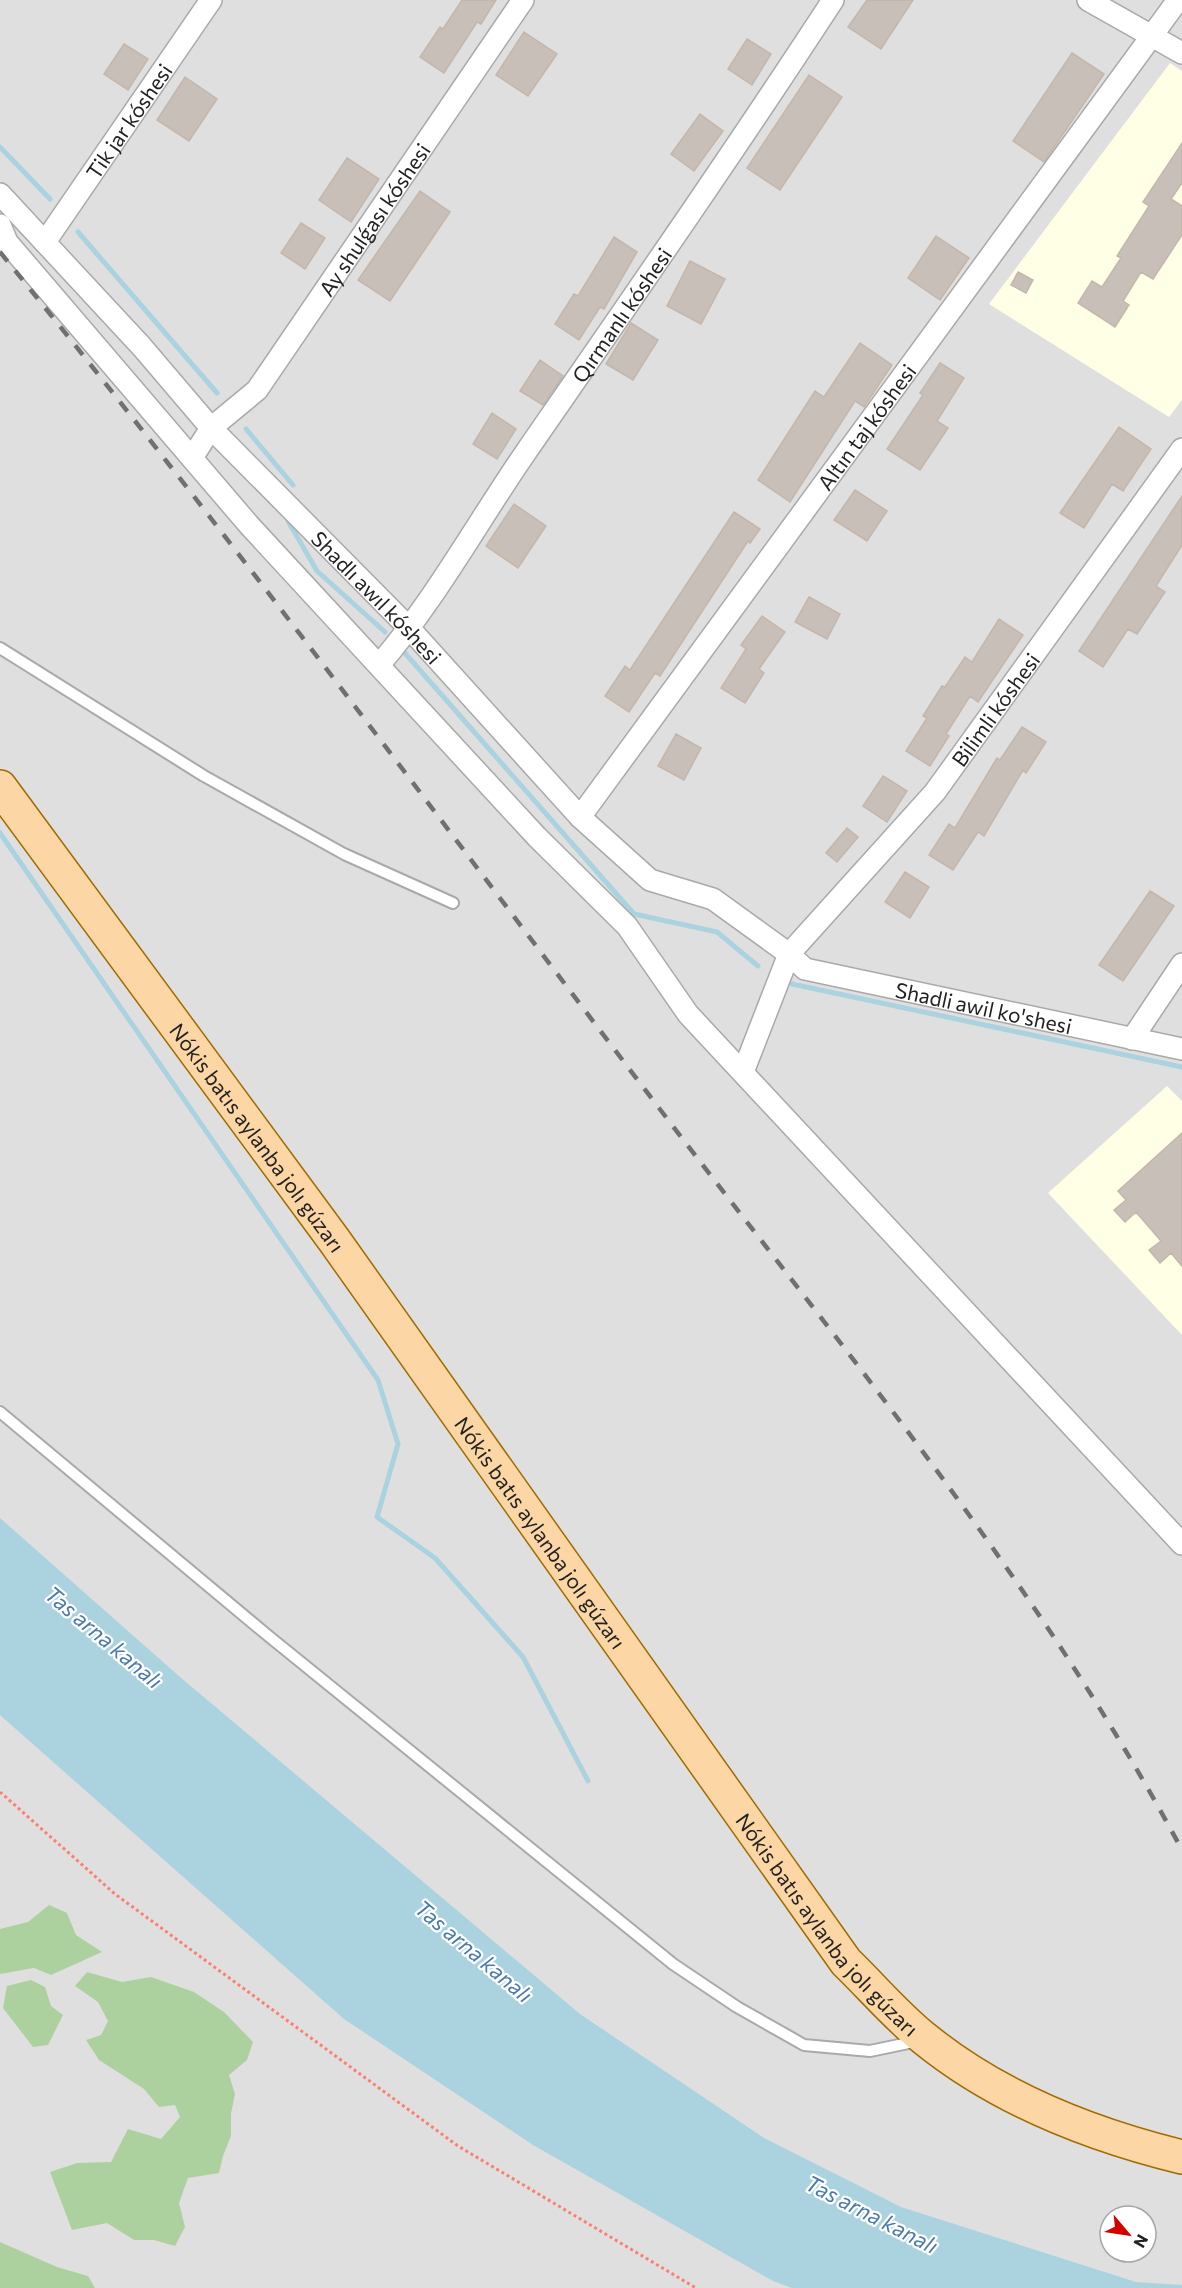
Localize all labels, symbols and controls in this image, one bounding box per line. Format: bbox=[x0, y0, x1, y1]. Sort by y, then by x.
street label: Tik jar kóshesi bbox=[80, 58, 176, 183]
street label: Ay shulǵası kóshesi bbox=[313, 138, 434, 300]
street label: Qırmanlı kóshesi bbox=[566, 242, 676, 387]
street label: Altın taj kóshesi bbox=[812, 359, 920, 494]
street label: Shadlı awıl kóshesi bbox=[307, 525, 447, 668]
street label: Bilimli kóshesi bbox=[946, 647, 1044, 771]
street label: Shadli awil ko'shesi bbox=[893, 976, 1074, 1038]
street label: Nókis batıs aylanba jolı gúzarı bbox=[166, 1018, 351, 1256]
street label: Nókis batıs aylanba jolı gúzarı bbox=[450, 1411, 632, 1653]
water label: Tas arna kanalı bbox=[40, 1580, 168, 1694]
street label: Nókis batıs aylanba jolı gúzarı bbox=[732, 1808, 924, 2041]
water label: Tas arna kanalı bbox=[410, 1894, 538, 2008]
water label: Tas arna kanalı bbox=[801, 2169, 943, 2259]
north arrow bbox=[1098, 2204, 1158, 2264]
text: N bbox=[1130, 2232, 1153, 2251]

